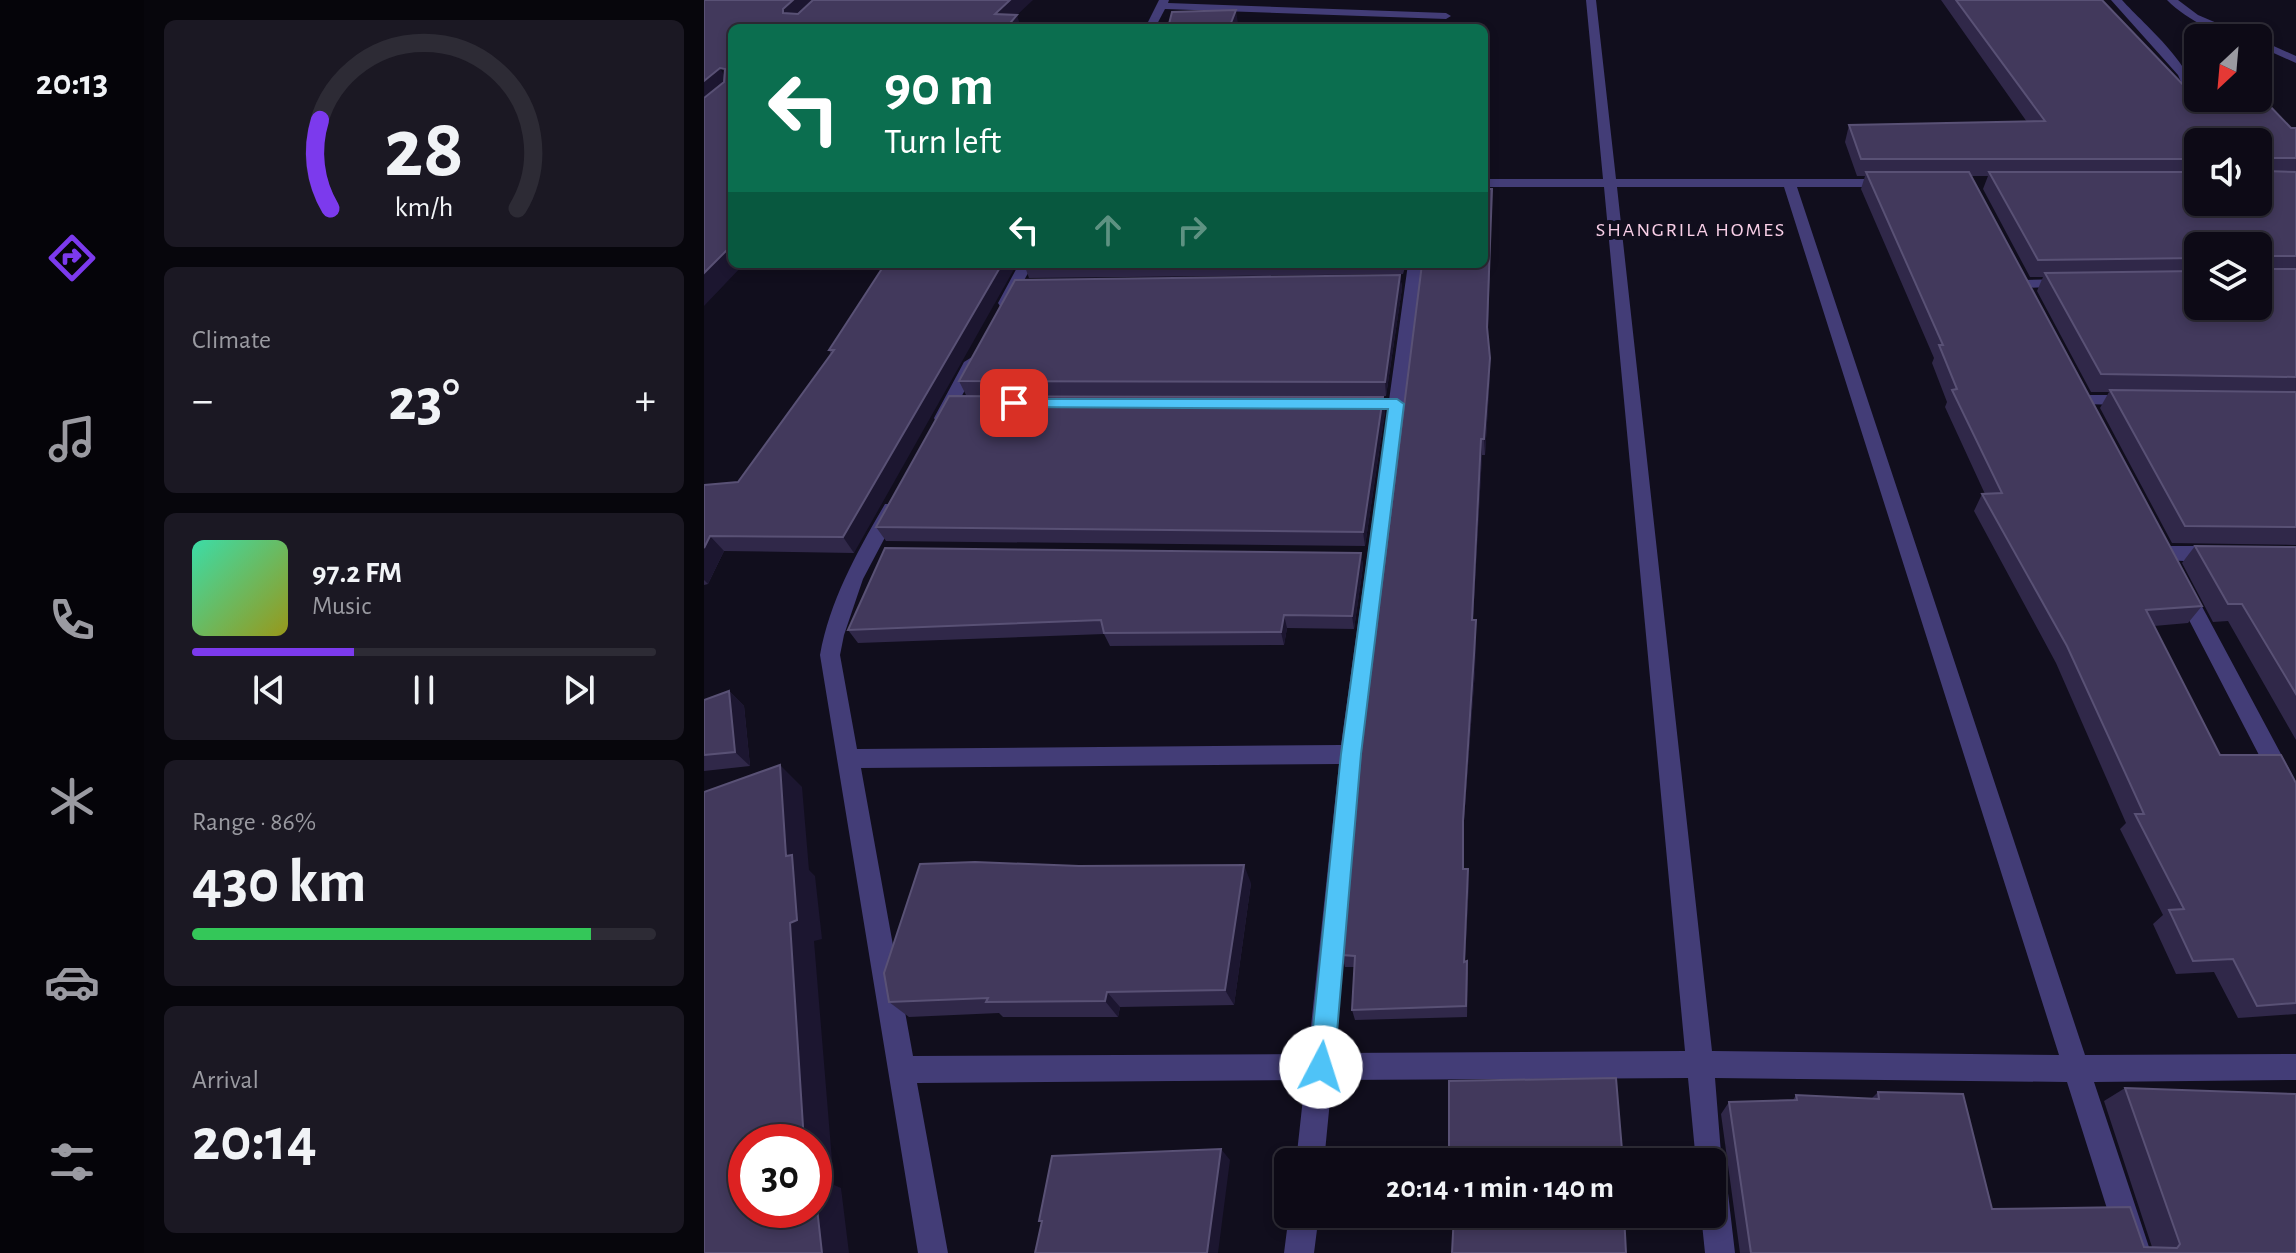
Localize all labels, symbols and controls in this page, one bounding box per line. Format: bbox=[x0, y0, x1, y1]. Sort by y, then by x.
north arrow bbox=[2184, 24, 2272, 112]
map controls bbox=[2184, 24, 2272, 320]
icon: left bbox=[752, 56, 856, 160]
text: 90 m bbox=[884, 59, 994, 115]
text: 20:13 bbox=[36, 65, 108, 101]
text: 28 bbox=[384, 108, 464, 192]
text: Turn left bbox=[884, 124, 1001, 160]
button: sound bbox=[2184, 128, 2272, 216]
text: km/h bbox=[395, 193, 453, 222]
icon: left bbox=[1002, 208, 1046, 252]
icon: ahead bbox=[1086, 208, 1130, 252]
icon: right bbox=[1170, 208, 1214, 252]
district label: SHANGRILA HOMES bbox=[1596, 220, 1786, 240]
icon: directions bbox=[44, 230, 100, 286]
button: layers bbox=[2184, 232, 2272, 320]
text: Climate bbox=[192, 327, 271, 353]
pin bbox=[980, 369, 1048, 437]
text: 23° bbox=[388, 371, 460, 431]
text: − bbox=[192, 379, 213, 423]
text: + bbox=[635, 379, 656, 423]
icon: arrive bbox=[992, 381, 1036, 425]
icon: music bbox=[44, 411, 100, 467]
text: 97.2 FM bbox=[312, 558, 402, 588]
icon: phone bbox=[44, 592, 100, 648]
text: Music bbox=[312, 593, 371, 619]
icon: previous bbox=[247, 668, 291, 712]
icon: pause bbox=[402, 668, 446, 712]
icon: next bbox=[557, 668, 601, 712]
icon: climate bbox=[44, 773, 100, 829]
text: Range · 86% bbox=[192, 809, 316, 835]
text: 430 km bbox=[192, 853, 366, 913]
icon: car bbox=[44, 954, 100, 1010]
position arrow bbox=[1279, 1025, 1363, 1109]
text: Arrival bbox=[192, 1067, 259, 1093]
text: 20:14 bbox=[192, 1111, 317, 1171]
speed limit sign: 30 bbox=[728, 1124, 832, 1228]
icon: filters bbox=[44, 1134, 100, 1190]
text: 20:14 · 1 min · 140 m bbox=[1386, 1173, 1614, 1203]

